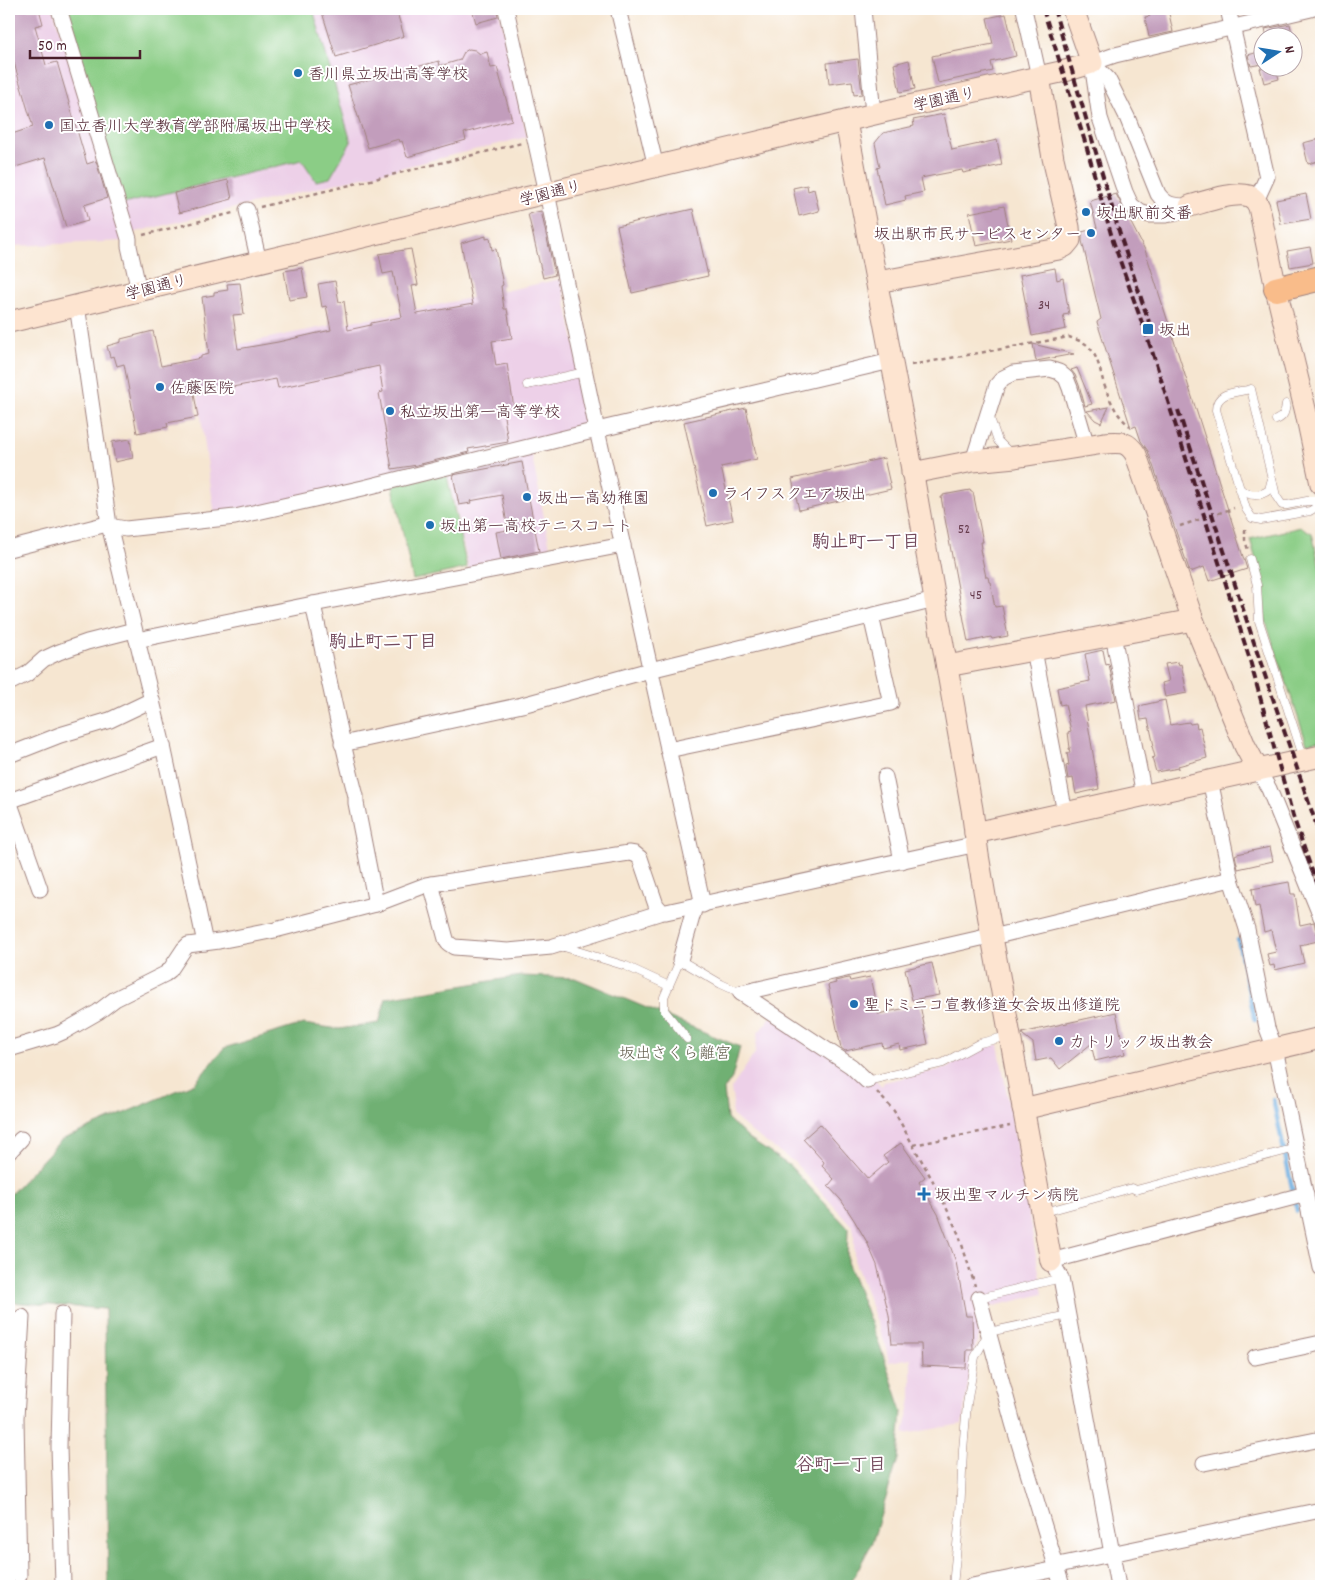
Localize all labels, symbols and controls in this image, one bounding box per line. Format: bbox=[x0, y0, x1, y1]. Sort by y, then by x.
scale bar bbox=[30, 28, 140, 60]
north arrow bbox=[1252, 28, 1302, 78]
text: 50 m bbox=[38, 36, 67, 58]
text: N bbox=[1278, 44, 1299, 55]
place label: 香川県立坂出高等学校 bbox=[308, 64, 468, 87]
marker: 香川県立坂出高等学校 bbox=[292, 67, 304, 79]
street label: 学園通り bbox=[911, 83, 978, 118]
place label: 国立香川大学教育学部附属坂出中学校 bbox=[59, 116, 331, 139]
marker: 国立香川大学教育学部附属坂出中学校 bbox=[43, 119, 55, 131]
street label: 学園通り bbox=[517, 176, 584, 213]
place label: 坂出駅前交番 bbox=[1096, 203, 1192, 226]
marker: 坂出駅前交番 bbox=[1080, 206, 1092, 218]
place label: 坂出駅市民サービスセンター bbox=[874, 224, 1081, 247]
marker: 坂出駅市民サービスセンター bbox=[1085, 227, 1097, 239]
street label: 学園通り bbox=[123, 270, 190, 307]
house number: 34 bbox=[1038, 296, 1050, 316]
place label: 坂出 bbox=[1159, 320, 1191, 343]
marker: 坂出 bbox=[1141, 322, 1155, 336]
place label: 佐藤医院 bbox=[170, 378, 234, 401]
marker: 佐藤医院 bbox=[154, 381, 166, 393]
place label: 私立坂出第一高等学校 bbox=[400, 402, 560, 425]
marker: 私立坂出第一高等学校 bbox=[384, 405, 396, 417]
place label: ライフスクエア坂出 bbox=[723, 484, 866, 507]
marker: ライフスクエア坂出 bbox=[707, 487, 719, 499]
place label: 坂出一高幼稚園 bbox=[537, 488, 649, 511]
marker: 坂出一高幼稚園 bbox=[521, 491, 533, 503]
place label: 坂出第一高校テニスコート bbox=[440, 516, 632, 539]
marker: 坂出第一高校テニスコート bbox=[424, 519, 436, 531]
house number: 52 bbox=[958, 520, 970, 540]
district label: 駒止町一丁目 bbox=[812, 531, 920, 556]
house number: 45 bbox=[970, 586, 982, 606]
district label: 駒止町二丁目 bbox=[329, 631, 437, 656]
place label: 聖ドミニコ宣教修道女会坂出修道院 bbox=[864, 995, 1120, 1018]
marker: 聖ドミニコ宣教修道女会坂出修道院 bbox=[848, 998, 860, 1010]
place label: カトリック坂出教会 bbox=[1069, 1032, 1213, 1055]
marker: カトリック坂出教会 bbox=[1053, 1035, 1065, 1047]
park label: 坂出さくら離宮 bbox=[619, 1043, 731, 1066]
place label: 坂出聖マルチン病院 bbox=[935, 1185, 1079, 1208]
marker: 坂出聖マルチン病院 bbox=[917, 1187, 931, 1201]
district label: 谷町一丁目 bbox=[796, 1454, 886, 1479]

